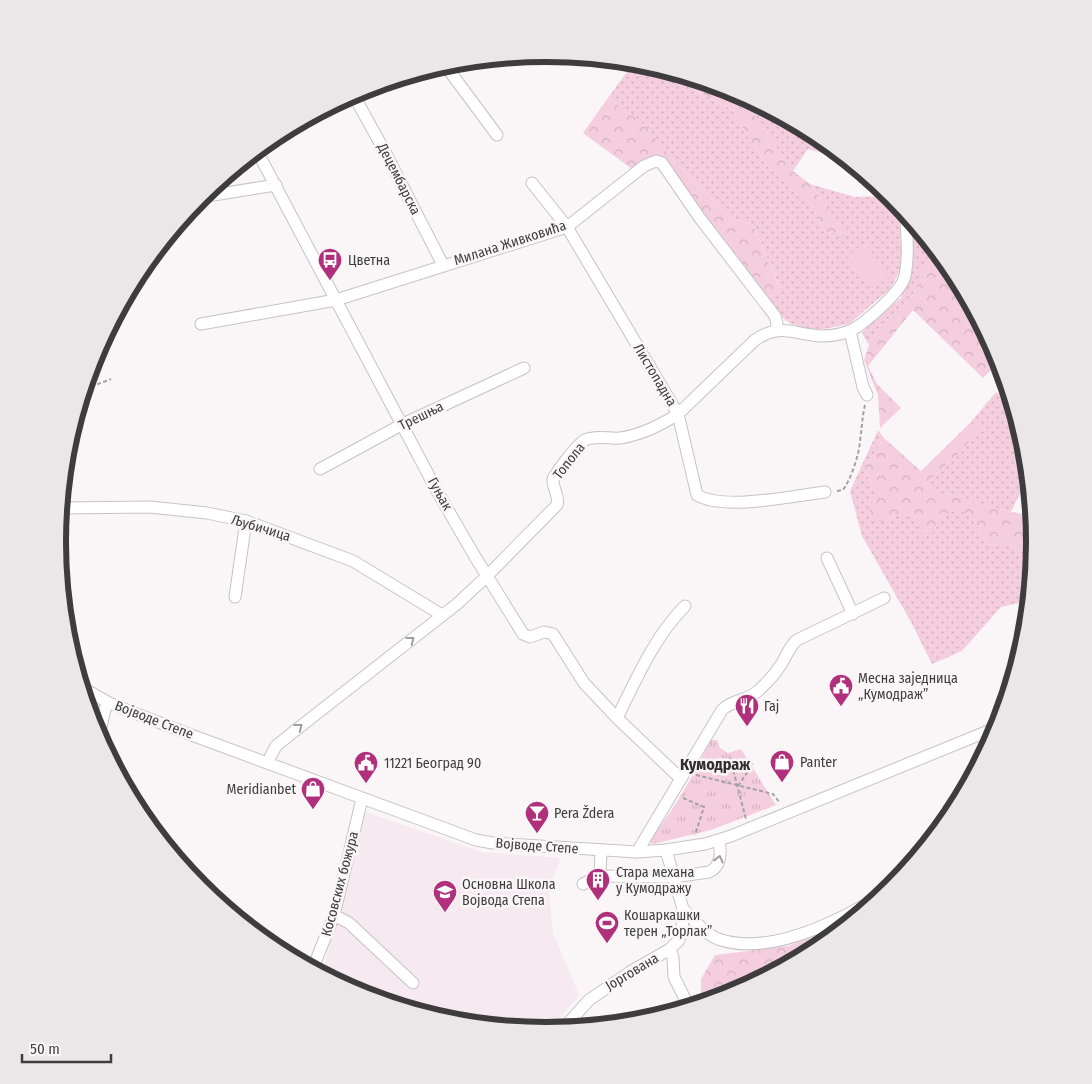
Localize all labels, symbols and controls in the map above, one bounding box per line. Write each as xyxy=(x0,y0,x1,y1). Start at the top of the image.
street label: Децембарска xyxy=(373,139,424,218)
street label: Милана Живковића xyxy=(452,217,568,269)
bus stop icon: Цветна xyxy=(317,247,343,281)
place label: Цветна xyxy=(348,252,390,269)
street label: Листопадна xyxy=(630,341,680,410)
street label: Трешња xyxy=(396,398,446,434)
street label: Топола xyxy=(549,439,589,483)
street label: Гуњак xyxy=(424,474,456,514)
street label: Љубичица xyxy=(229,511,293,545)
one-way arrow xyxy=(405,637,414,645)
place label: Месна заједница „Кумодраж” xyxy=(858,670,958,703)
public building icon: Месна заједница „Кумодраж” xyxy=(828,673,854,707)
restaurant icon: Гај xyxy=(734,693,760,727)
street label: Војводе Степе xyxy=(112,697,196,743)
place label: Гај xyxy=(764,698,779,715)
one-way arrow xyxy=(293,725,302,733)
shop icon: Panter xyxy=(769,749,795,783)
public building icon: 11221 Београд 90 xyxy=(353,750,379,784)
place label: Panter xyxy=(800,754,837,771)
place label: 11221 Београд 90 xyxy=(384,755,481,772)
district label: Кумодраж xyxy=(680,755,750,774)
shop icon: Meridianbet xyxy=(300,776,326,810)
place label: Meridianbet xyxy=(227,781,296,798)
bar icon: Pera Ždera xyxy=(524,800,550,834)
place label: Pera Ždera xyxy=(554,804,615,822)
street label: Косовских божура xyxy=(318,829,362,938)
street label: Војводе Степе xyxy=(495,835,579,857)
one-way arrow xyxy=(713,855,723,863)
place label: Стара механа у Кумодражу xyxy=(616,864,694,897)
building icon: Стара механа у Кумодражу xyxy=(585,867,611,901)
place label: Основна Школа Војвода Степа xyxy=(462,876,556,909)
school or university icon: Основна Школа Војвода Степа xyxy=(432,879,458,913)
place label: Кошаркашки терен „Торлак” xyxy=(624,907,712,940)
sports icon: Кошаркашки терен „Торлак” xyxy=(594,910,620,944)
street label: Јоргована xyxy=(602,949,662,995)
scale bar xyxy=(22,1032,111,1064)
text: 50 m xyxy=(30,1040,60,1058)

